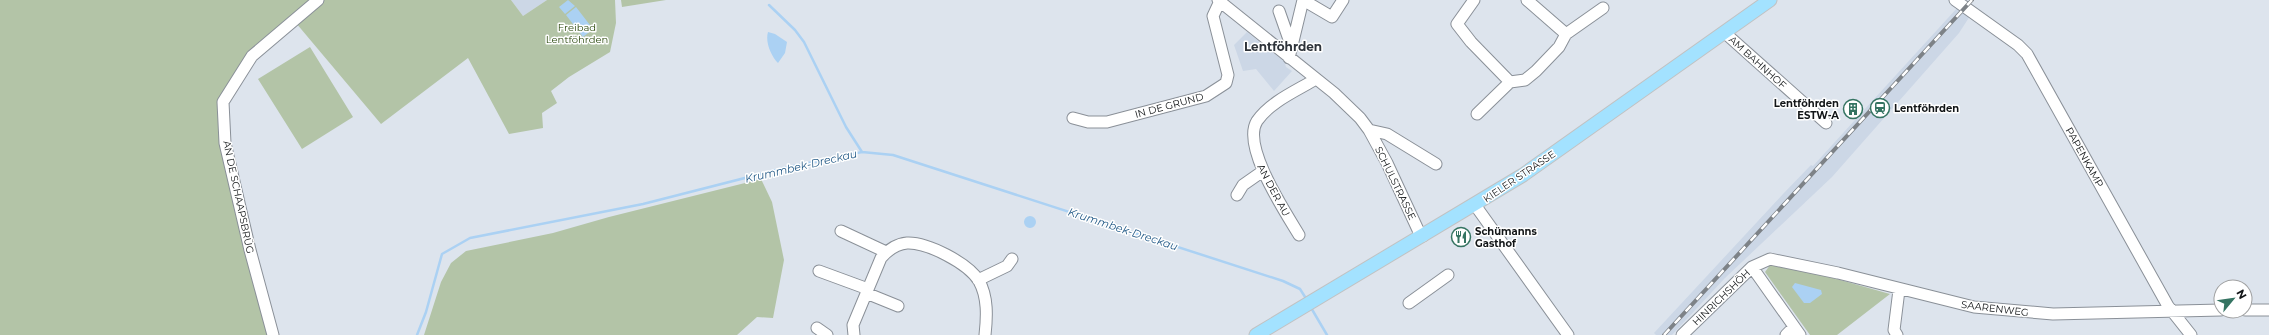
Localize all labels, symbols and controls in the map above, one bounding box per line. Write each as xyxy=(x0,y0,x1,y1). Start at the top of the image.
park label: Freibad Lentföhrden xyxy=(546,21,608,46)
street label: AM BAHNHOF xyxy=(1726,33,1789,92)
district label: Lentföhrden xyxy=(1244,39,1322,54)
street label: IN DE GRUND xyxy=(1133,90,1205,121)
place label: Lentföhrden ESTW-A xyxy=(1774,97,1839,122)
station icon: Lentföhrden xyxy=(1869,97,1891,119)
building icon: Lentföhrden ESTW-A xyxy=(1842,98,1864,120)
place label: Lentföhrden xyxy=(1894,102,1959,115)
street label: PAPENKAMP xyxy=(2063,125,2106,189)
street label: AN DE SCHAAPSBRÜG xyxy=(220,139,257,255)
street label: SCHULSTRASSE xyxy=(1372,144,1419,222)
water label: Krummbek-Dreckau xyxy=(744,146,858,186)
street label: KIELER STRASSE xyxy=(1481,147,1558,205)
street label: AN DER AU xyxy=(1254,162,1293,219)
water label: Krummbek-Dreckau xyxy=(1066,205,1180,253)
place label: Schümanns Gasthof xyxy=(1475,225,1538,250)
restaurant icon: Schümanns Gasthof xyxy=(1450,226,1472,248)
street label: HINRICHSHÖH xyxy=(1690,266,1753,328)
north arrow xyxy=(2213,279,2253,319)
text: N xyxy=(2233,287,2250,301)
street label: SAARENWEG xyxy=(1960,298,2029,319)

